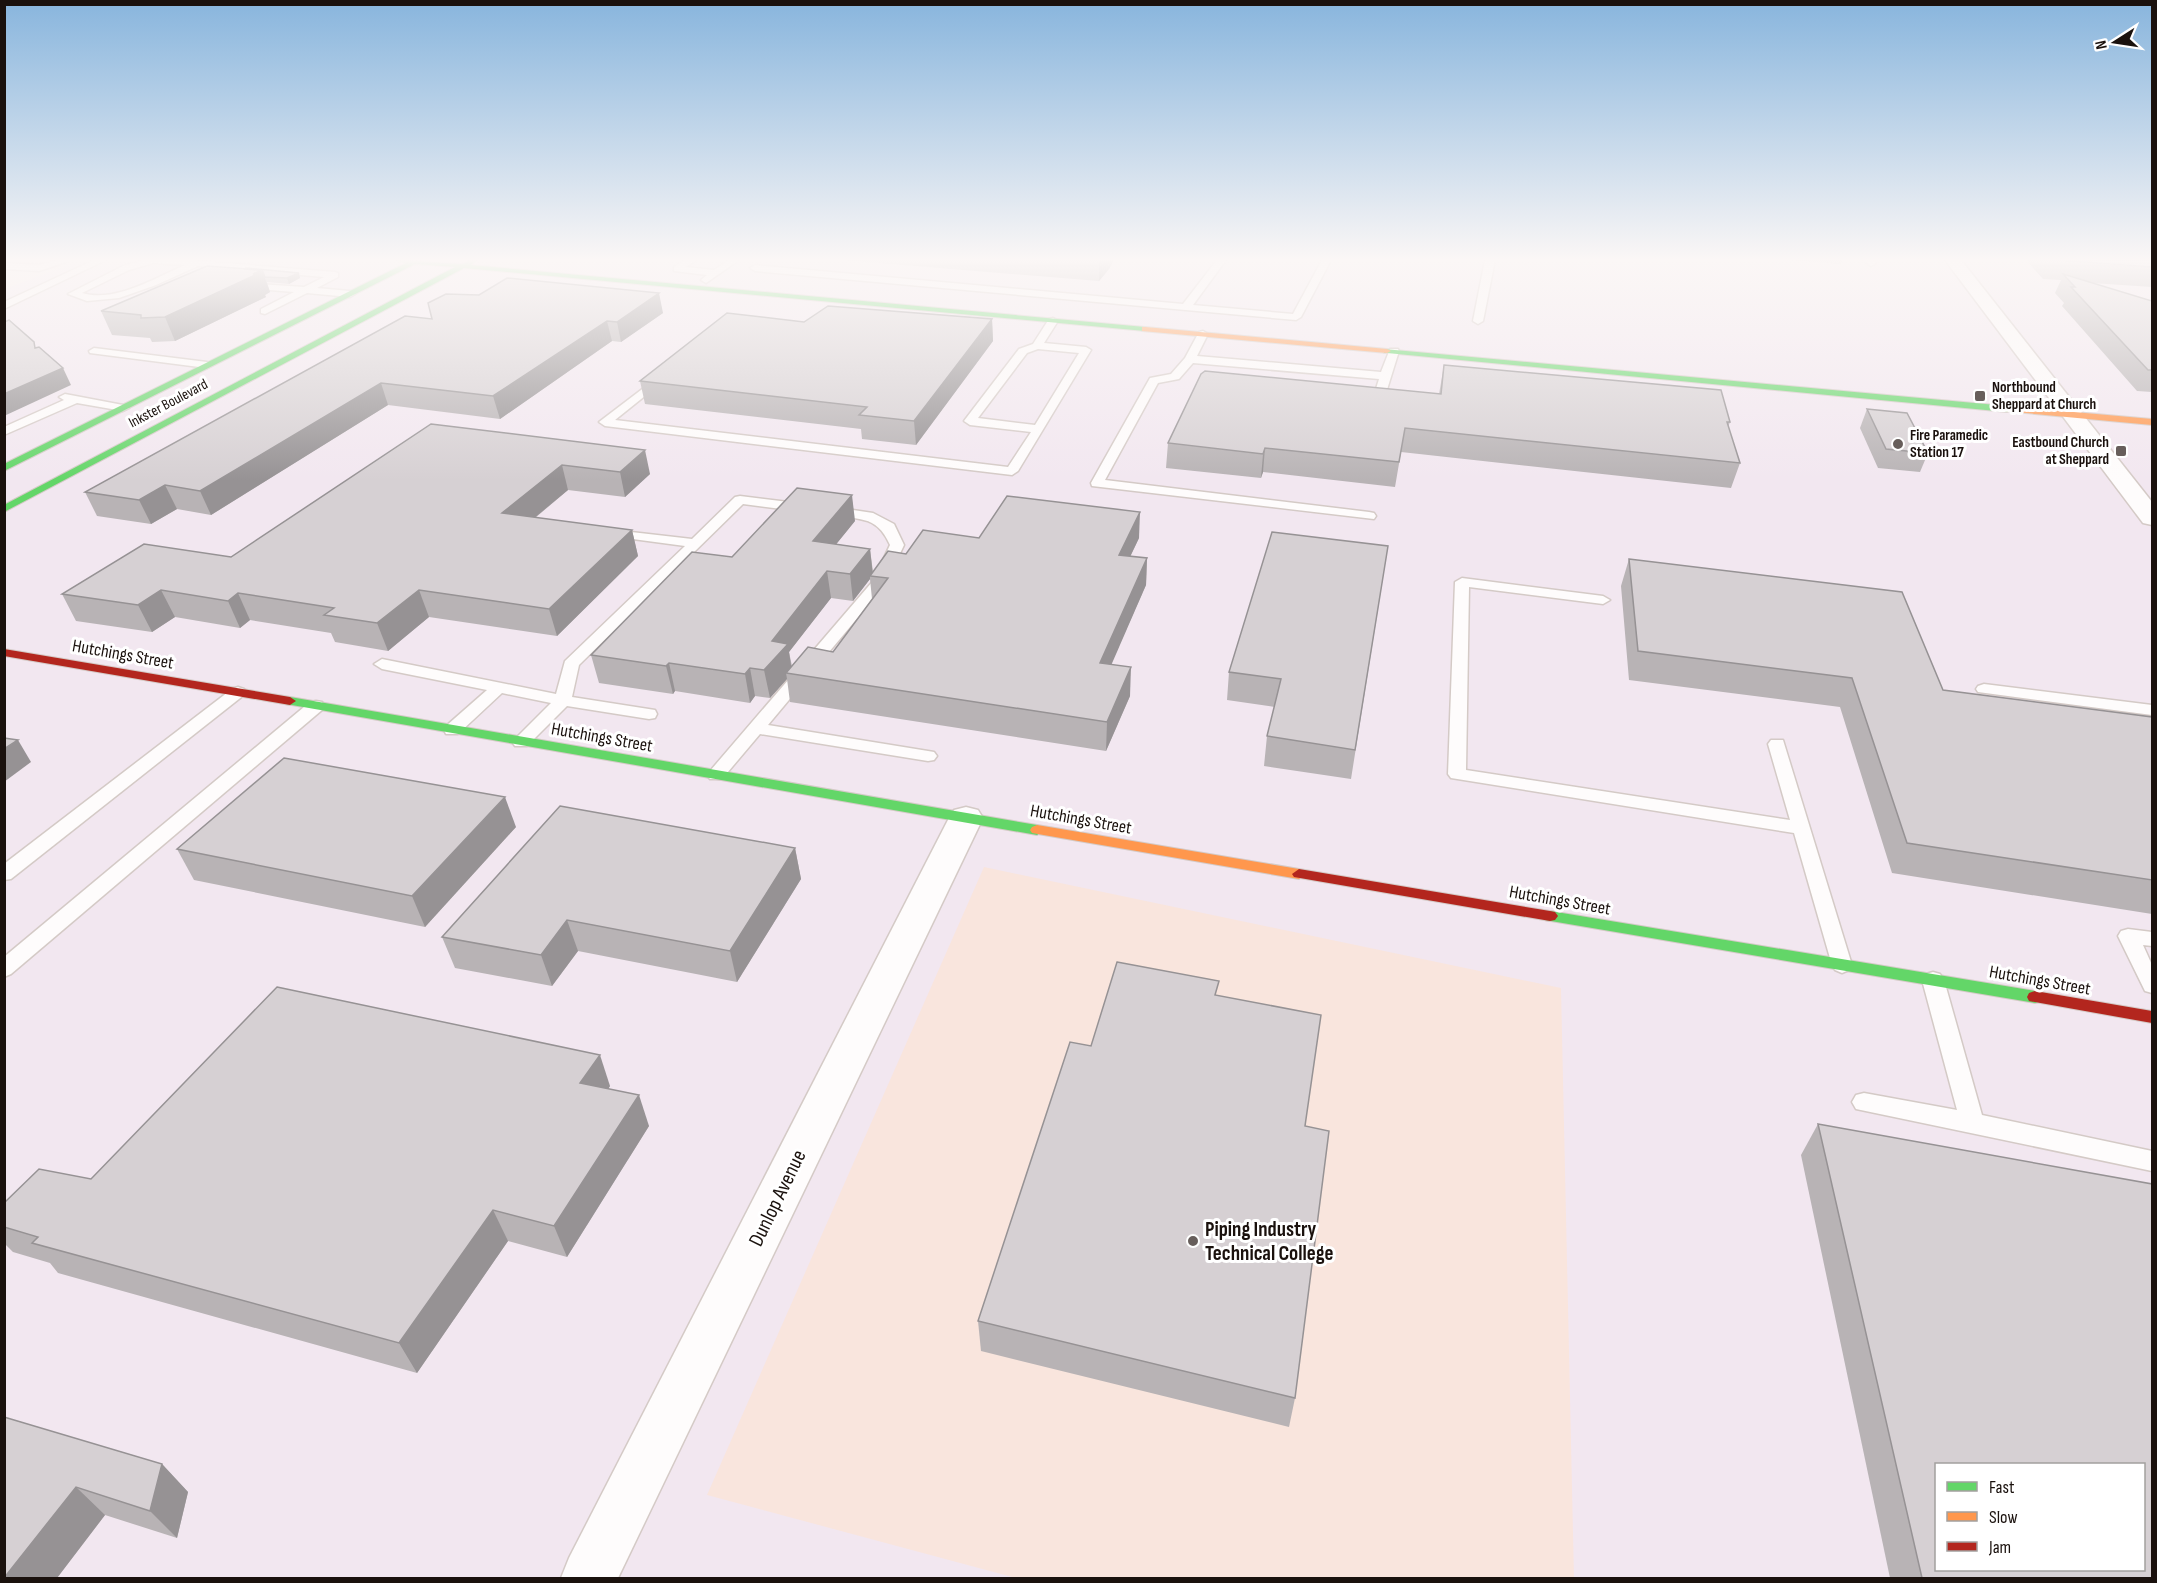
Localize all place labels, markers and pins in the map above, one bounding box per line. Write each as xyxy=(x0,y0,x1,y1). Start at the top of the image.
place label: Northbound Sheppard at Church xyxy=(1992,378,2096,414)
marker: Northbound Sheppard at Church xyxy=(1973,389,1987,403)
place label: Fire Paramedic Station 17 xyxy=(1910,426,1988,462)
place label: Eastbound Church at Sheppard xyxy=(2012,433,2109,469)
marker: Fire Paramedic Station 17 xyxy=(1891,437,1905,451)
marker: Eastbound Church at Sheppard xyxy=(2114,444,2128,458)
place label: Piping Industry Technical College xyxy=(1205,1217,1333,1266)
marker: Piping Industry Technical College xyxy=(1186,1234,1200,1248)

